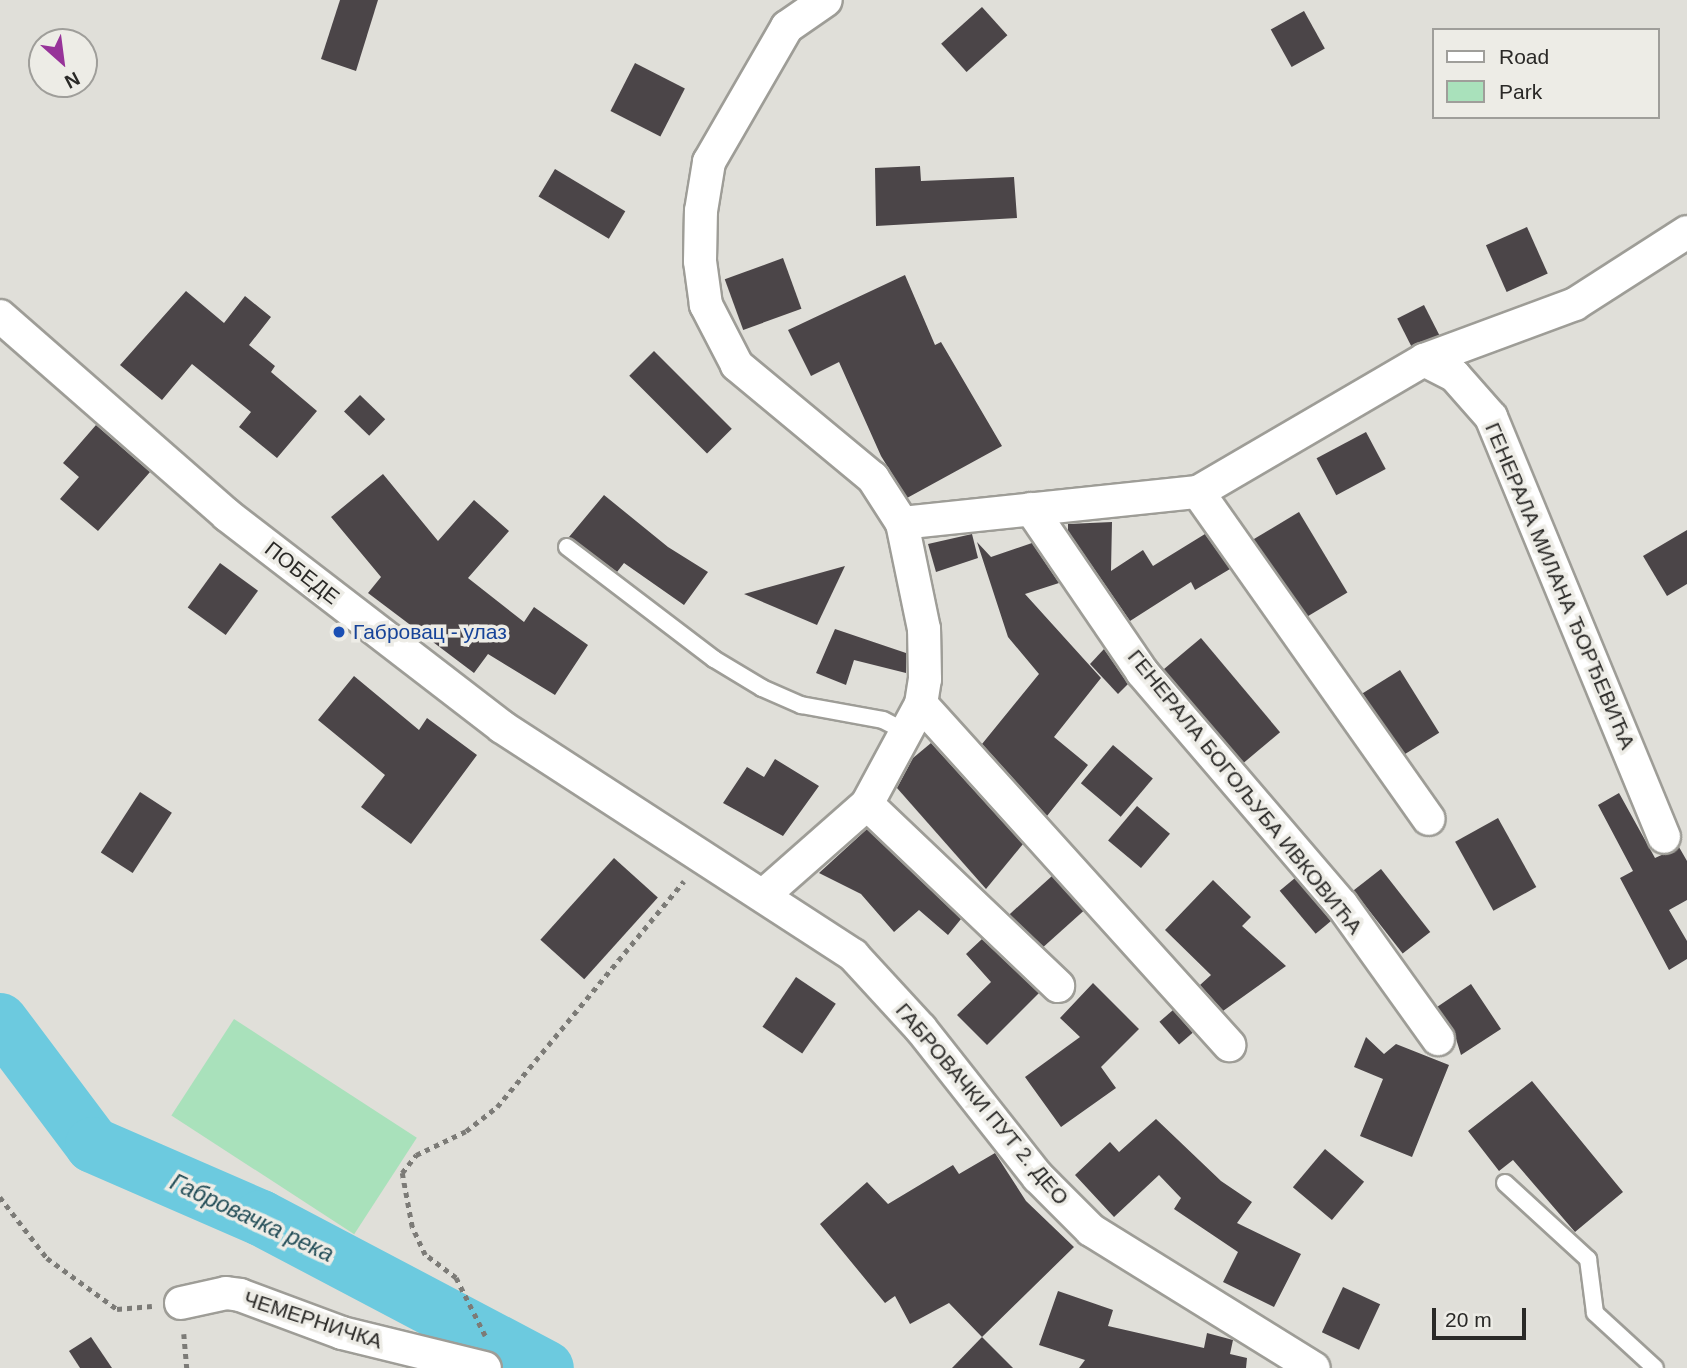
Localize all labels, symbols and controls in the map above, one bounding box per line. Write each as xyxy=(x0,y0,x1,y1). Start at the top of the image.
north arrow xyxy=(28,28,98,98)
legend xyxy=(1432,28,1659,119)
text: Road xyxy=(1499,45,1549,68)
text: N xyxy=(61,68,83,93)
text: Park xyxy=(1499,80,1542,103)
street label: ГЕНЕРАЛА МИЛАНА ЂОРЂЕВИЋА xyxy=(1480,419,1640,753)
street label: ПОБЕДЕ xyxy=(260,536,344,610)
place label: Габровац - улаз xyxy=(353,619,507,645)
marker: Габровац - улаз xyxy=(331,624,347,640)
street label: ГЕНЕРАЛА БОГОЉУБА ИВКОВИЋА xyxy=(1122,645,1368,939)
street label: ГАБРОВАЧКИ ПУТ 2. ДЕО xyxy=(890,998,1074,1210)
water label: Габровачка река xyxy=(166,1168,338,1268)
street label: ЧЕМЕРНИЧКА xyxy=(241,1286,385,1354)
scale bar xyxy=(1435,1294,1530,1338)
text: 20 m xyxy=(1445,1308,1492,1331)

